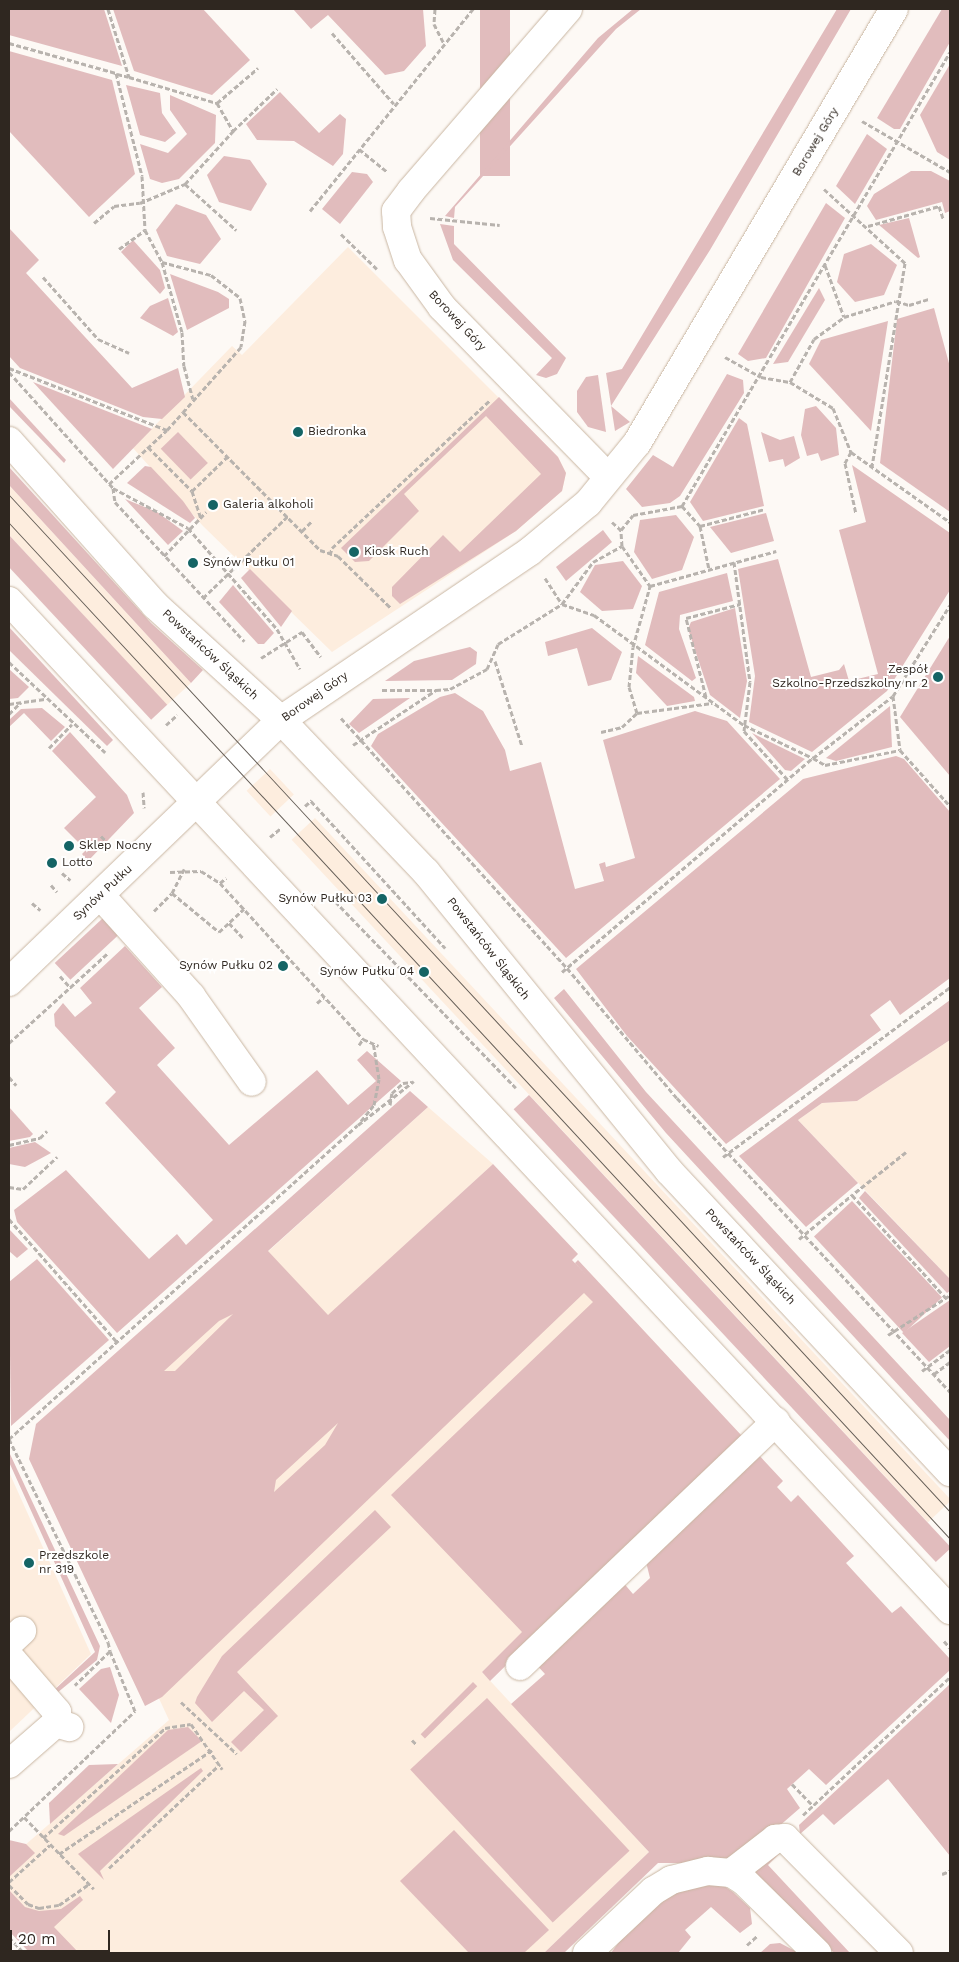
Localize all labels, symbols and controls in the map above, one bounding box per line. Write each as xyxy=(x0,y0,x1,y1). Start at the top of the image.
street label: Borowej Góry xyxy=(790,105,842,179)
street label: Borowej Góry xyxy=(425,288,489,354)
place label: Biedronka xyxy=(308,425,366,439)
marker: Biedronka xyxy=(292,426,304,438)
place label: Galeria alkoholi xyxy=(223,498,314,512)
marker: Galeria alkoholi xyxy=(207,499,219,511)
place label: Kiosk Ruch xyxy=(364,545,429,559)
marker: Kiosk Ruch xyxy=(348,546,360,558)
place label: Synów Pułku 01 xyxy=(203,556,295,570)
marker: Synów Pułku 01 xyxy=(187,557,199,569)
street label: Powstańców Śląskich xyxy=(159,607,261,703)
place label: Zespół Szkolno-Przedszkolny nr 2 xyxy=(772,663,928,691)
street label: Borowej Góry xyxy=(279,669,351,725)
marker: Zespół Szkolno-Przedszkolny nr 2 xyxy=(932,671,944,683)
place label: Sklep Nocny xyxy=(79,839,152,853)
marker: Sklep Nocny xyxy=(63,840,75,852)
place label: Lotto xyxy=(62,856,93,870)
marker: Lotto xyxy=(46,857,58,869)
street label: Synów Pułku xyxy=(70,862,136,924)
place label: Synów Pułku 03 xyxy=(278,892,372,906)
marker: Synów Pułku 03 xyxy=(376,893,388,905)
street label: Powstańców Śląskich xyxy=(443,895,533,1003)
place label: Synów Pułku 02 xyxy=(179,959,273,973)
marker: Synów Pułku 02 xyxy=(277,960,289,972)
place label: Synów Pułku 04 xyxy=(320,965,414,979)
marker: Synów Pułku 04 xyxy=(418,966,430,978)
street label: Powstańców Śląskich xyxy=(702,1206,798,1308)
place label: Przedszkole nr 319 xyxy=(39,1549,109,1577)
marker: Przedszkole nr 319 xyxy=(23,1557,35,1569)
scale bar xyxy=(12,1920,112,1952)
text: 20 m xyxy=(18,1930,56,1948)

